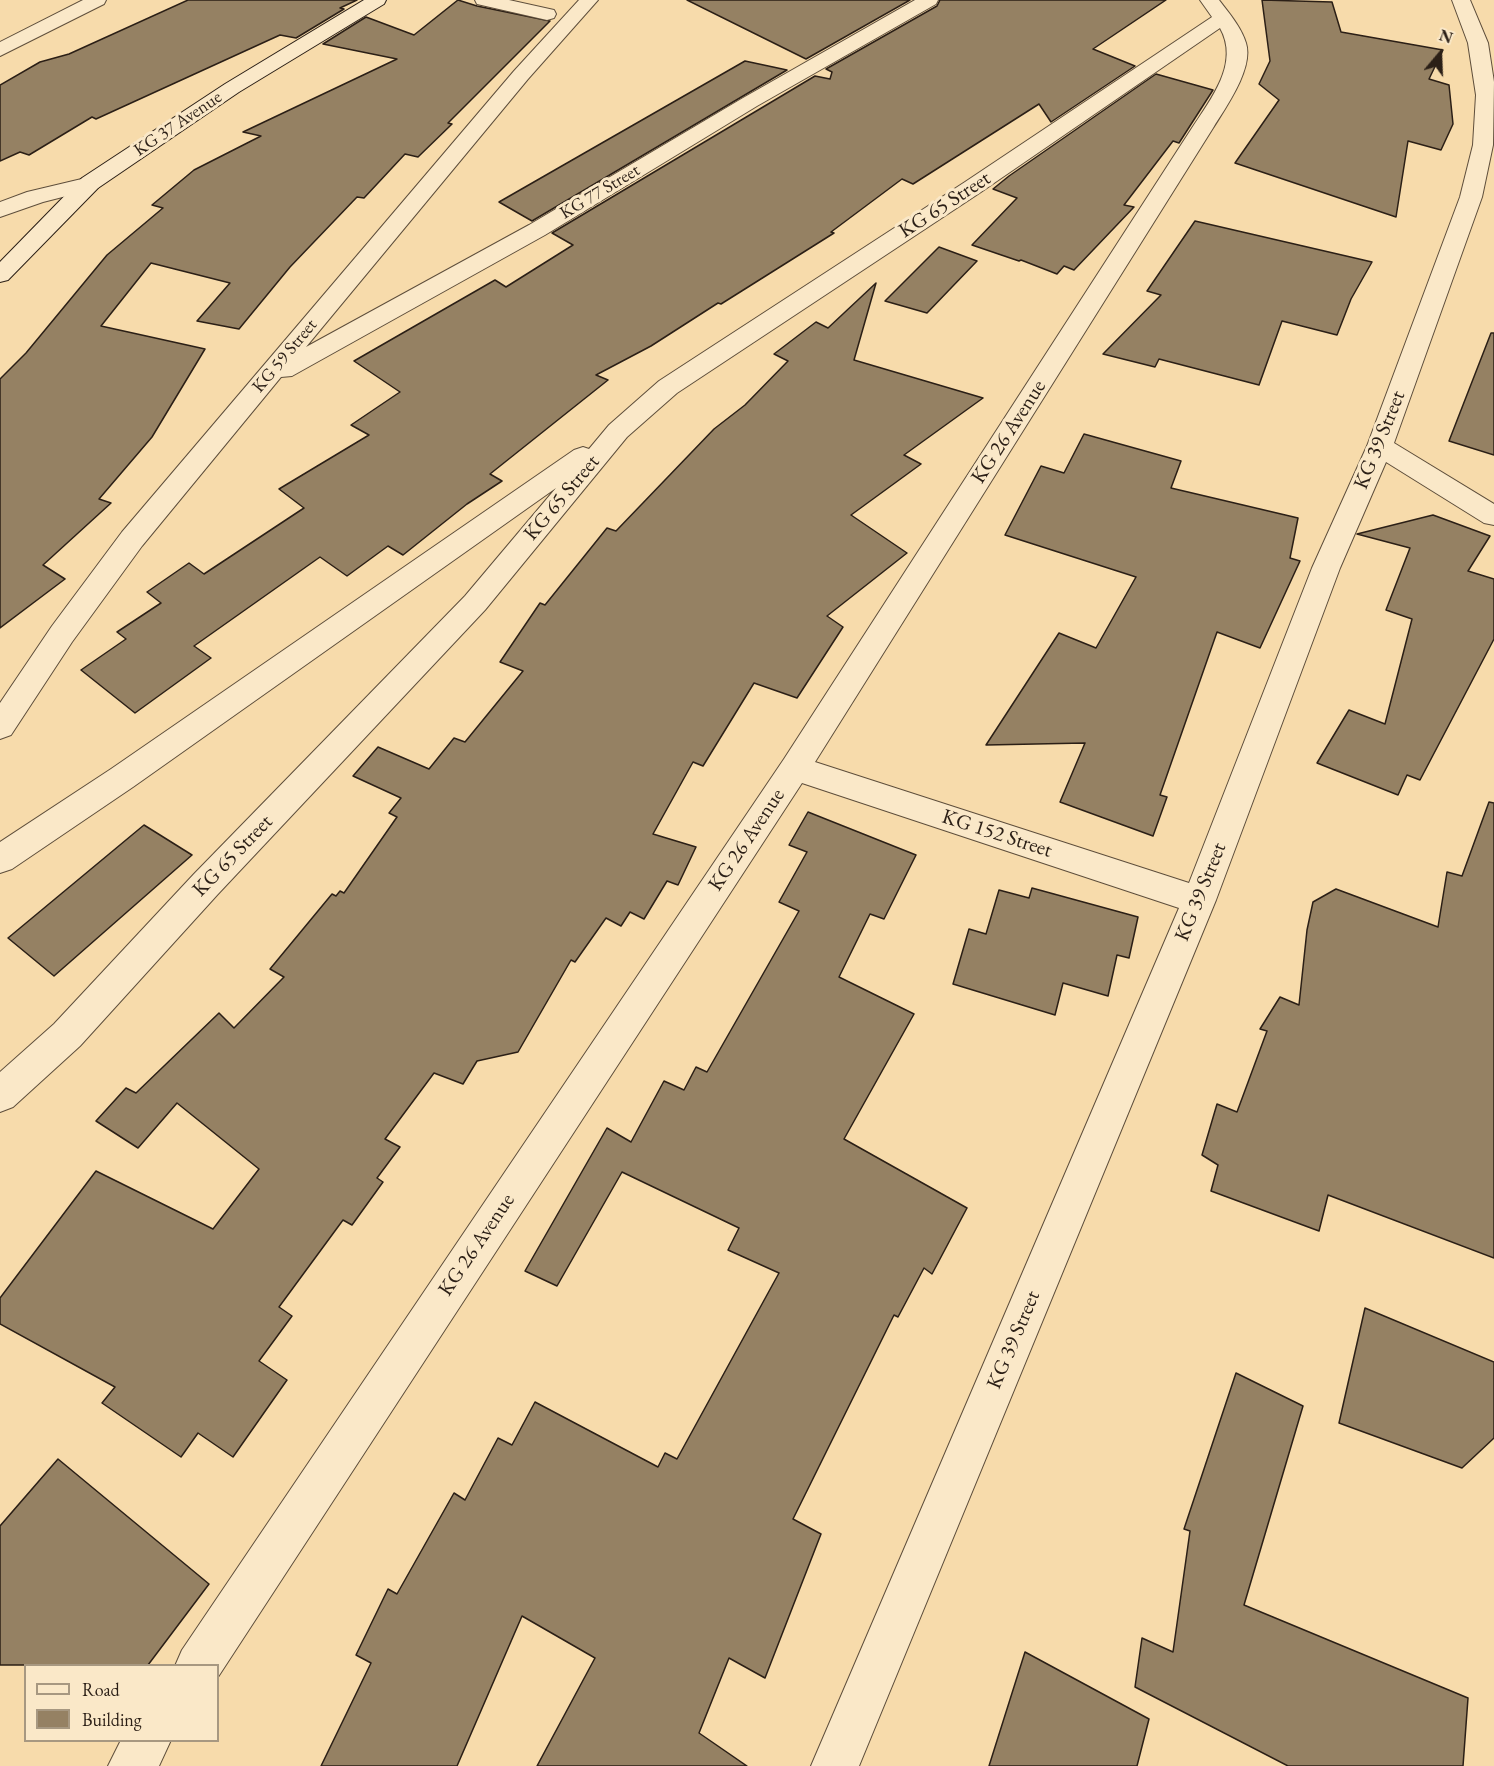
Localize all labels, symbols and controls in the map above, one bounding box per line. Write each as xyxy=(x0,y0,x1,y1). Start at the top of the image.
north arrow xyxy=(1410,24,1470,84)
text: N xyxy=(1436,24,1456,49)
street label: KG 37 Avenue xyxy=(130,87,226,161)
street label: KG 77 Street xyxy=(556,160,644,224)
street label: KG 65 Street xyxy=(894,166,996,244)
street label: KG 59 Street xyxy=(248,315,322,397)
street label: KG 26 Avenue xyxy=(966,375,1052,489)
street label: KG 39 Street xyxy=(1349,387,1411,493)
street label: KG 65 Street xyxy=(519,450,605,546)
street label: KG 26 Avenue xyxy=(703,784,791,896)
street label: KG 152 Street xyxy=(939,804,1055,864)
street label: KG 65 Street xyxy=(188,810,278,902)
street label: KG 39 Street xyxy=(1170,839,1232,945)
street label: KG 26 Avenue xyxy=(433,1189,521,1301)
street label: KG 39 Street xyxy=(982,1287,1046,1393)
legend xyxy=(24,1664,219,1742)
text: Road xyxy=(82,1678,120,1701)
text: Building xyxy=(82,1708,142,1731)

